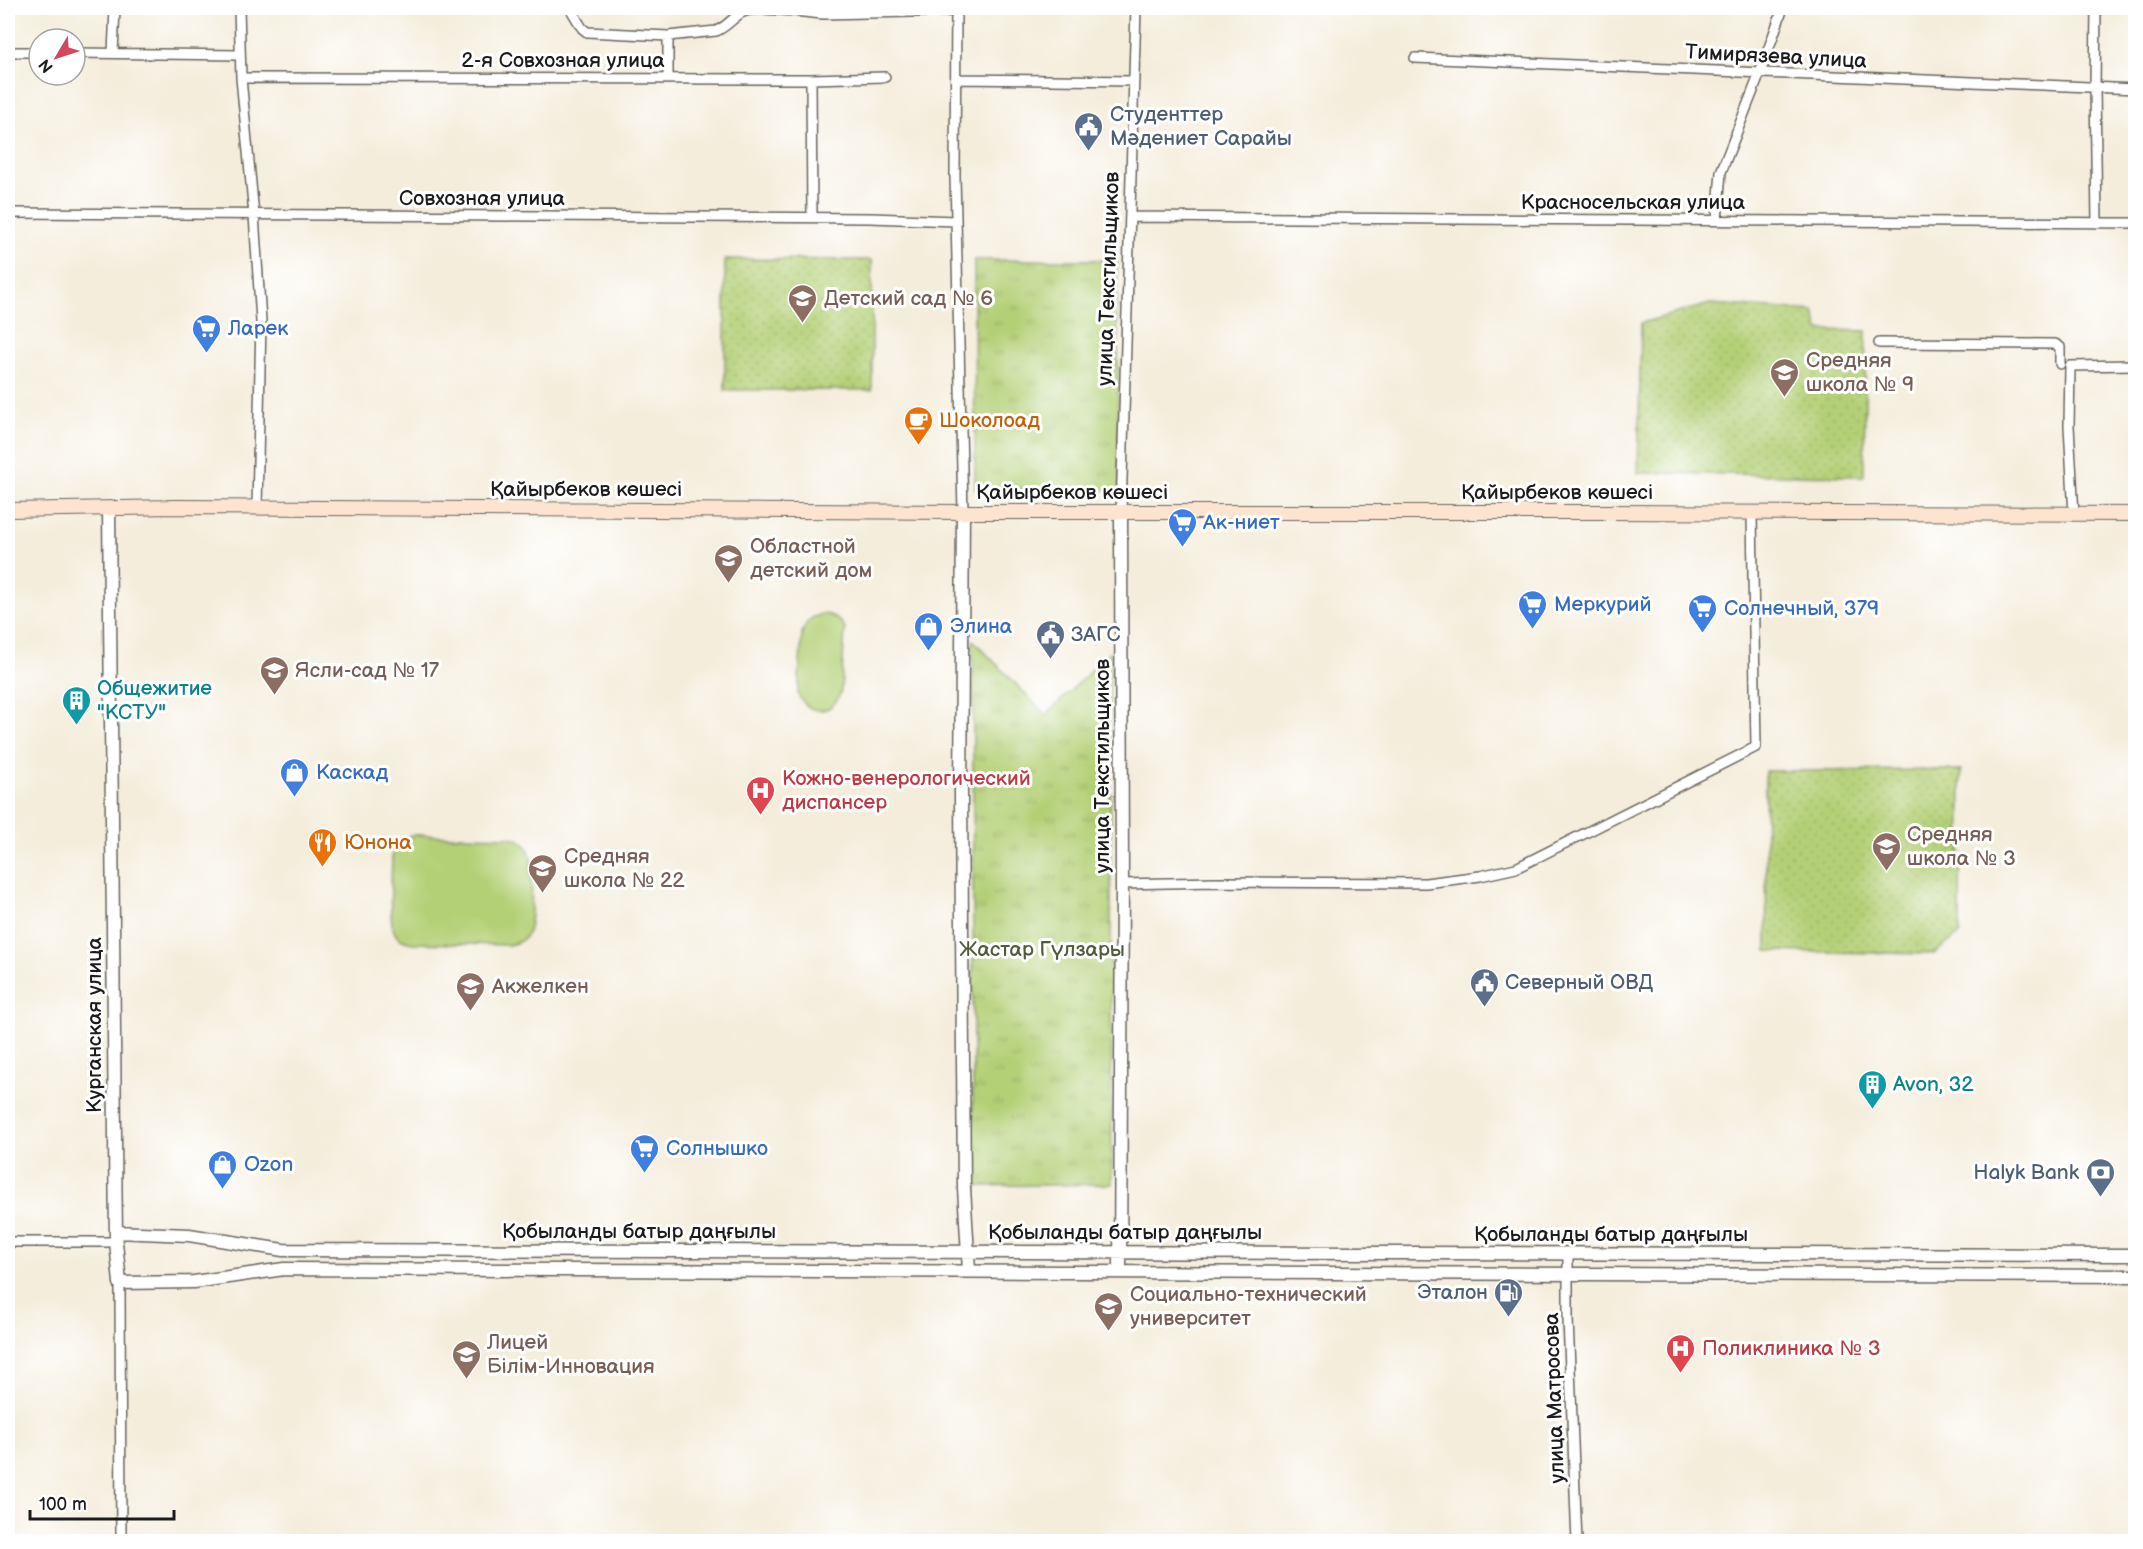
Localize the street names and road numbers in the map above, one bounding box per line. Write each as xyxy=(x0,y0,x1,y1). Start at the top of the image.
street label: Тимирязева улица xyxy=(1684,39,1868,74)
street label: 2-я Совхозная улица xyxy=(461,48,665,73)
street label: улица Текстильщиков xyxy=(1092,171,1125,387)
street label: Совхозная улица xyxy=(399,186,566,211)
street label: Красносельская улица xyxy=(1521,190,1746,215)
street label: Қайырбеков көшесі xyxy=(490,477,682,502)
street label: Қайырбеков көшесі xyxy=(976,480,1168,505)
street label: Қайырбеков көшесі xyxy=(1461,480,1653,505)
street label: улица Текстильщиков xyxy=(1090,659,1115,873)
street label: Курганская улица xyxy=(82,936,107,1113)
street label: Қобыланды батыр даңғылы xyxy=(502,1219,776,1244)
street label: Қобыланды батыр даңғылы xyxy=(988,1220,1262,1245)
street label: Қобыланды батыр даңғылы xyxy=(1474,1222,1748,1247)
street label: улица Матросова xyxy=(1539,1312,1570,1484)

